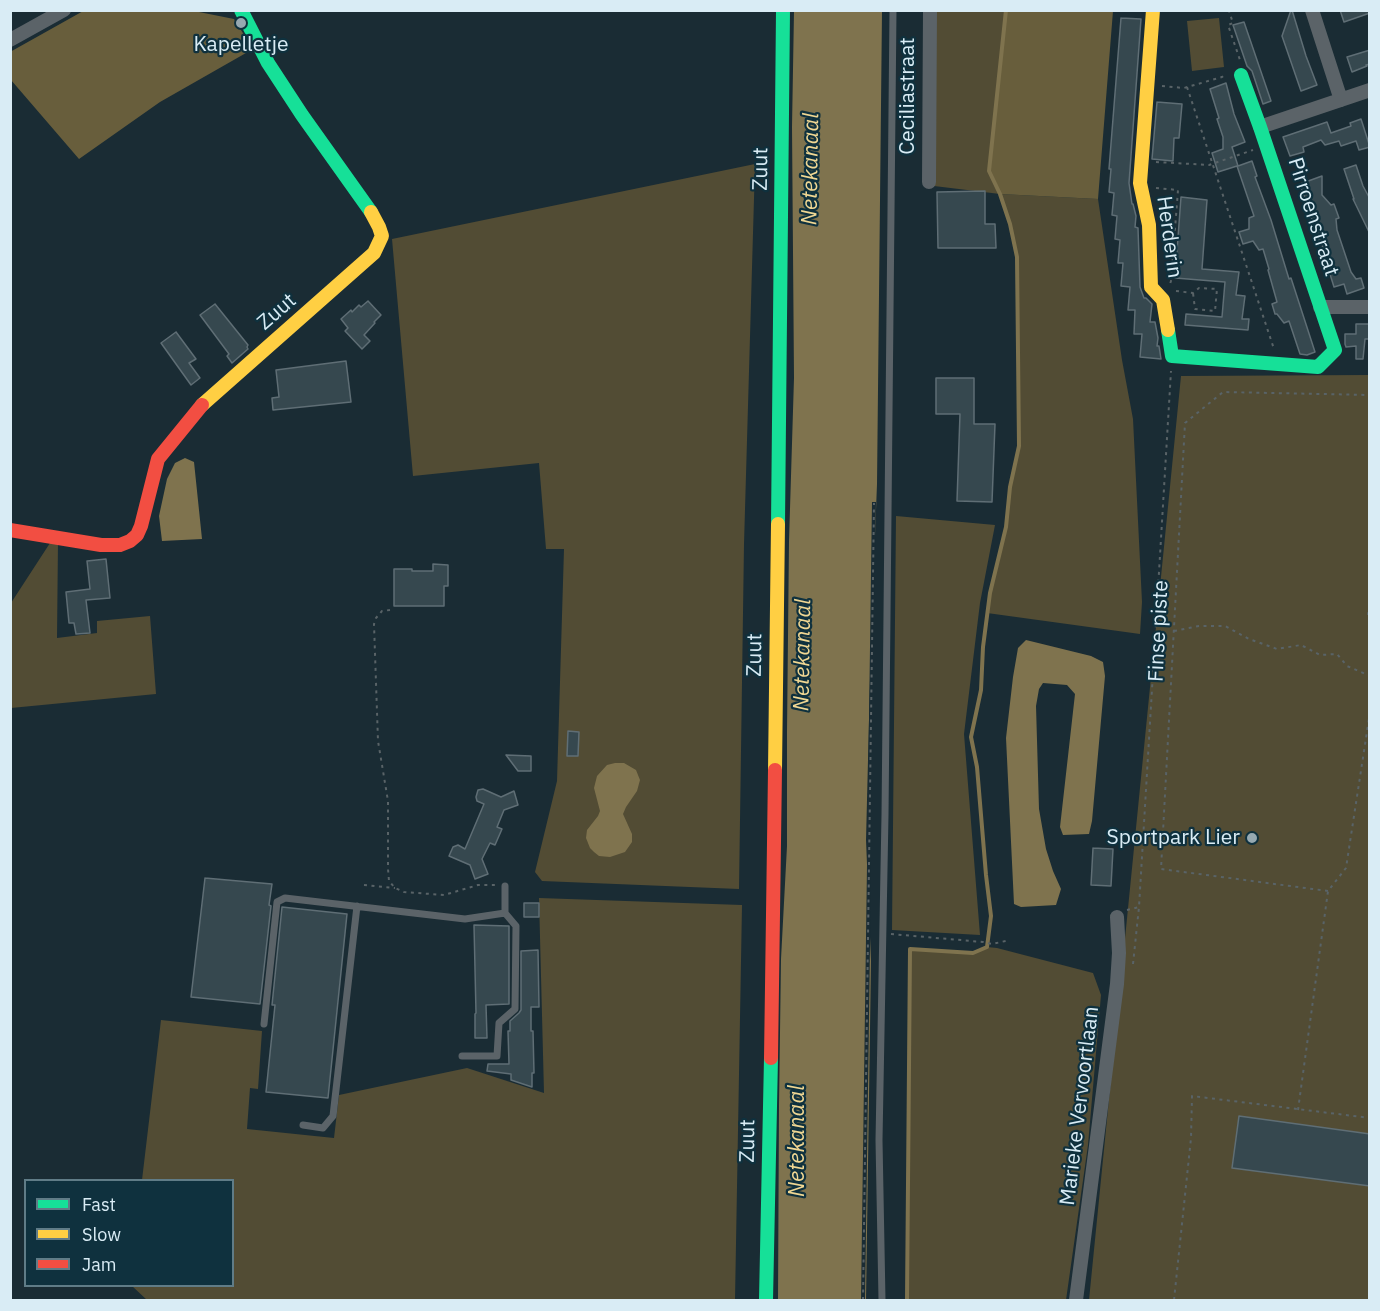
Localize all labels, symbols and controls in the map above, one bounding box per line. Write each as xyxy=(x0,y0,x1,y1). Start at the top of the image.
marker: Kapelletje xyxy=(234,16,248,30)
place label: Kapelletje xyxy=(194,32,288,58)
street label: Ceciliastraat xyxy=(895,37,921,155)
water label: Netekanaal xyxy=(797,113,825,225)
street label: Zuut xyxy=(748,147,774,191)
street label: Pirroenstraat xyxy=(1282,154,1344,280)
street label: Herderin xyxy=(1151,194,1187,280)
street label: Zuut xyxy=(252,288,302,336)
street label: Finse piste xyxy=(1144,579,1174,683)
water label: Netekanaal xyxy=(789,599,817,711)
street label: Zuut xyxy=(742,633,768,677)
place label: Sportpark Lier xyxy=(1107,825,1240,851)
marker: Sportpark Lier xyxy=(1245,831,1259,845)
street label: Marieke Vervoortlaan xyxy=(1055,1005,1105,1207)
water label: Netekanaal xyxy=(785,1085,811,1197)
street label: Zuut xyxy=(735,1119,761,1163)
legend xyxy=(24,1179,234,1287)
text: Fast xyxy=(82,1193,116,1216)
text: Slow xyxy=(82,1223,121,1246)
text: Jam xyxy=(82,1253,117,1276)

